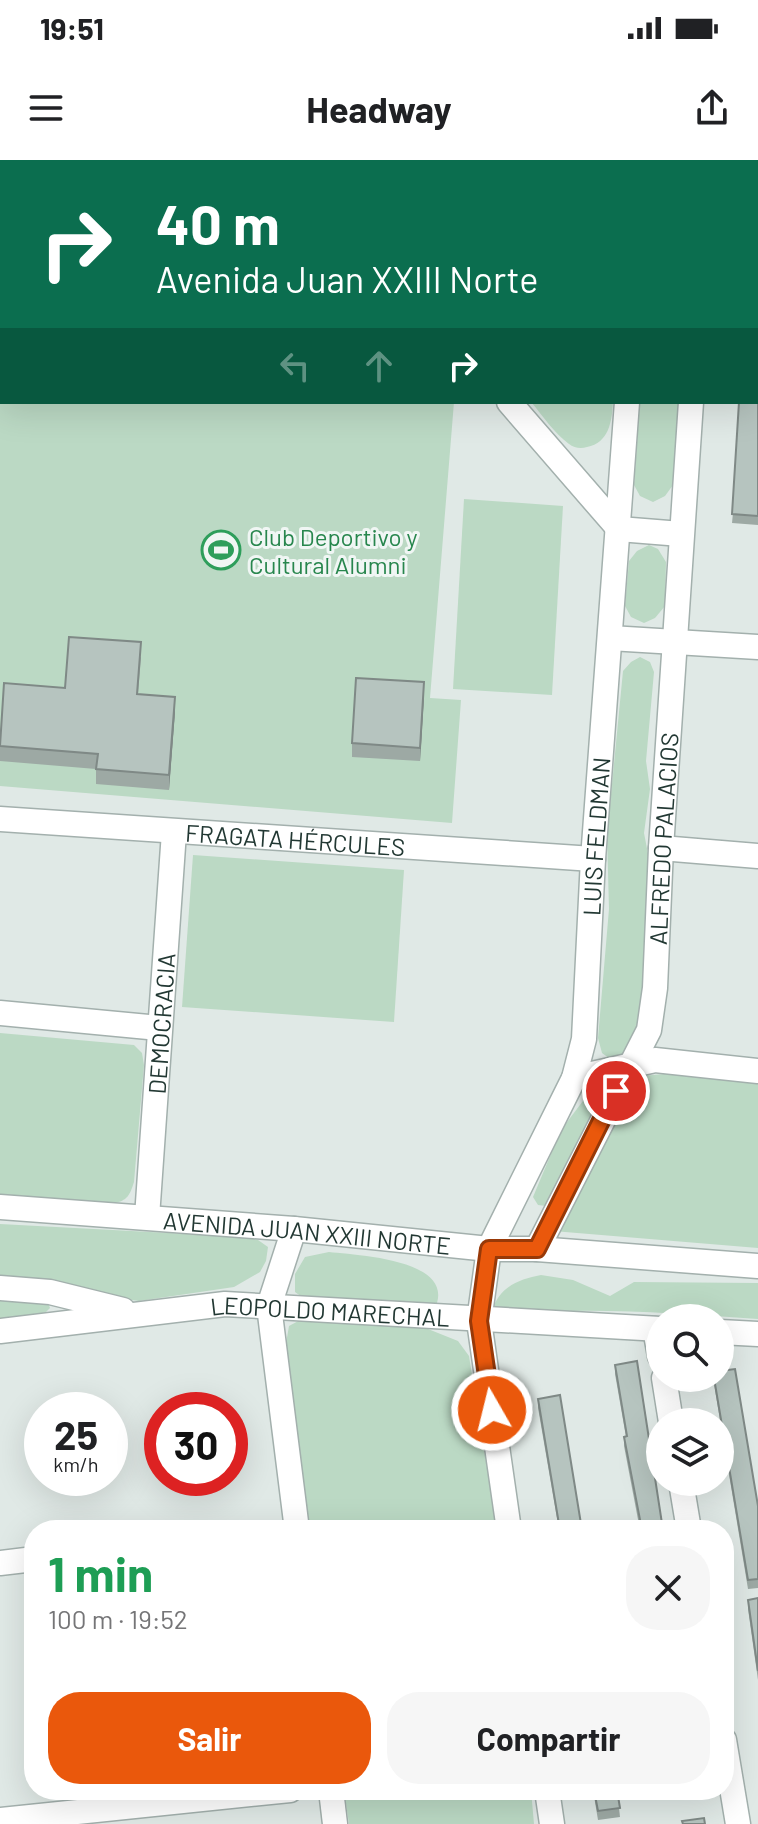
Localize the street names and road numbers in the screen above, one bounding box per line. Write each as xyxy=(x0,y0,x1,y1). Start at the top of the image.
street label: ALFREDO PALACIOS xyxy=(642,732,683,945)
street label: LUIS FELDMAN xyxy=(576,756,615,916)
street label: FRAGATA HÉRCULES xyxy=(185,817,406,861)
street label: DEMOCRACIA xyxy=(141,952,180,1095)
street label: AVENIDA JUAN XXIII NORTE xyxy=(162,1205,452,1259)
street label: LEOPOLDO MARECHAL xyxy=(209,1289,451,1331)

